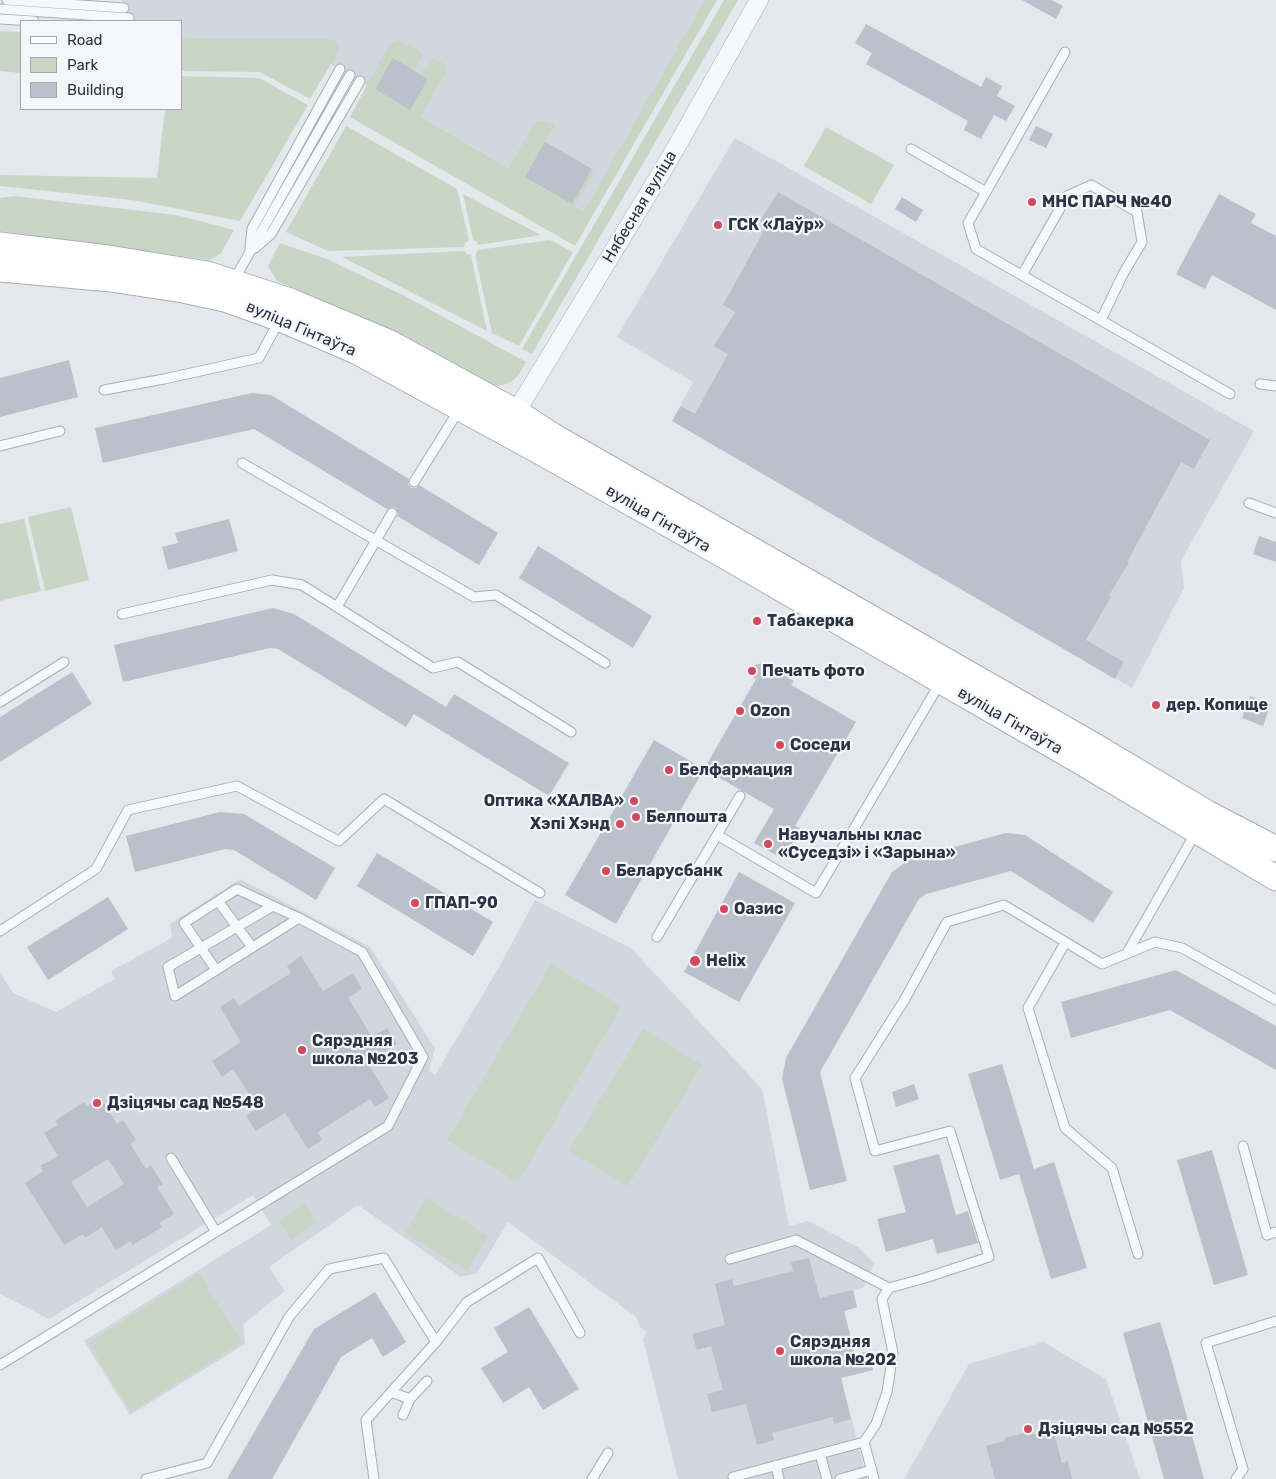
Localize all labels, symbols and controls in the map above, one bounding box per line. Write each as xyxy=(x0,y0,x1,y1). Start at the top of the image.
legend xyxy=(20,20,182,110)
text: Road xyxy=(67,31,103,49)
text: Park xyxy=(67,56,98,74)
text: Building xyxy=(67,81,124,99)
street label: Нябесная вуліца xyxy=(599,147,681,267)
place label: МНС ПАРЧ №40 xyxy=(1042,192,1172,212)
marker: МНС ПАРЧ №40 xyxy=(1026,196,1038,208)
place label: ГСК «Лаўр» xyxy=(728,215,824,235)
marker: ГСК «Лаўр» xyxy=(712,219,724,231)
street label: вуліца Гінтаўта xyxy=(243,297,359,361)
street label: вуліца Гінтаўта xyxy=(602,481,714,557)
place label: Табакерка xyxy=(767,611,854,631)
marker: Табакерка xyxy=(751,615,763,627)
place label: Печать фото xyxy=(762,661,865,681)
marker: Печать фото xyxy=(746,665,758,677)
street label: вуліца Гінтаўта xyxy=(954,683,1066,759)
place label: дер. Копище xyxy=(1166,695,1268,715)
marker: дер. Копище xyxy=(1150,699,1162,711)
place label: Ozon xyxy=(750,701,790,721)
marker: Ozon xyxy=(734,705,746,717)
place label: Соседи xyxy=(790,735,851,755)
marker: Соседи xyxy=(774,739,786,751)
place label: Белфармация xyxy=(679,760,793,780)
marker: Белфармация xyxy=(663,764,675,776)
place label: Оптика «ХАЛВА» xyxy=(484,791,624,811)
marker: Оптика «ХАЛВА» xyxy=(628,795,640,807)
place label: Белпошта xyxy=(646,807,727,827)
marker: Белпошта xyxy=(630,811,642,823)
place label: Хэпі Хэнд xyxy=(530,814,610,834)
marker: Хэпі Хэнд xyxy=(614,818,626,830)
place label: Навучальны клас «Суседзі» і «Зарына» xyxy=(778,825,956,863)
marker: Навучальны клас «Суседзі» і «Зарына» xyxy=(762,838,774,850)
place label: Беларусбанк xyxy=(616,861,723,881)
marker: Беларусбанк xyxy=(600,865,612,877)
place label: ГПАП-90 xyxy=(425,893,498,913)
marker: ГПАП-90 xyxy=(409,897,421,909)
place label: Оазис xyxy=(734,899,783,919)
marker: Оазис xyxy=(718,903,730,915)
place label: Helix xyxy=(706,951,746,971)
marker: Helix xyxy=(688,954,702,968)
place label: Сярэдняя школа №203 xyxy=(312,1031,418,1069)
marker: Сярэдняя школа №203 xyxy=(296,1044,308,1056)
place label: Дзіцячы сад №548 xyxy=(107,1093,264,1113)
marker: Дзіцячы сад №548 xyxy=(91,1097,103,1109)
place label: Сярэдняя школа №202 xyxy=(790,1332,896,1370)
marker: Сярэдняя школа №202 xyxy=(774,1345,786,1357)
place label: Дзіцячы сад №552 xyxy=(1038,1419,1194,1439)
marker: Дзіцячы сад №552 xyxy=(1022,1423,1034,1435)

